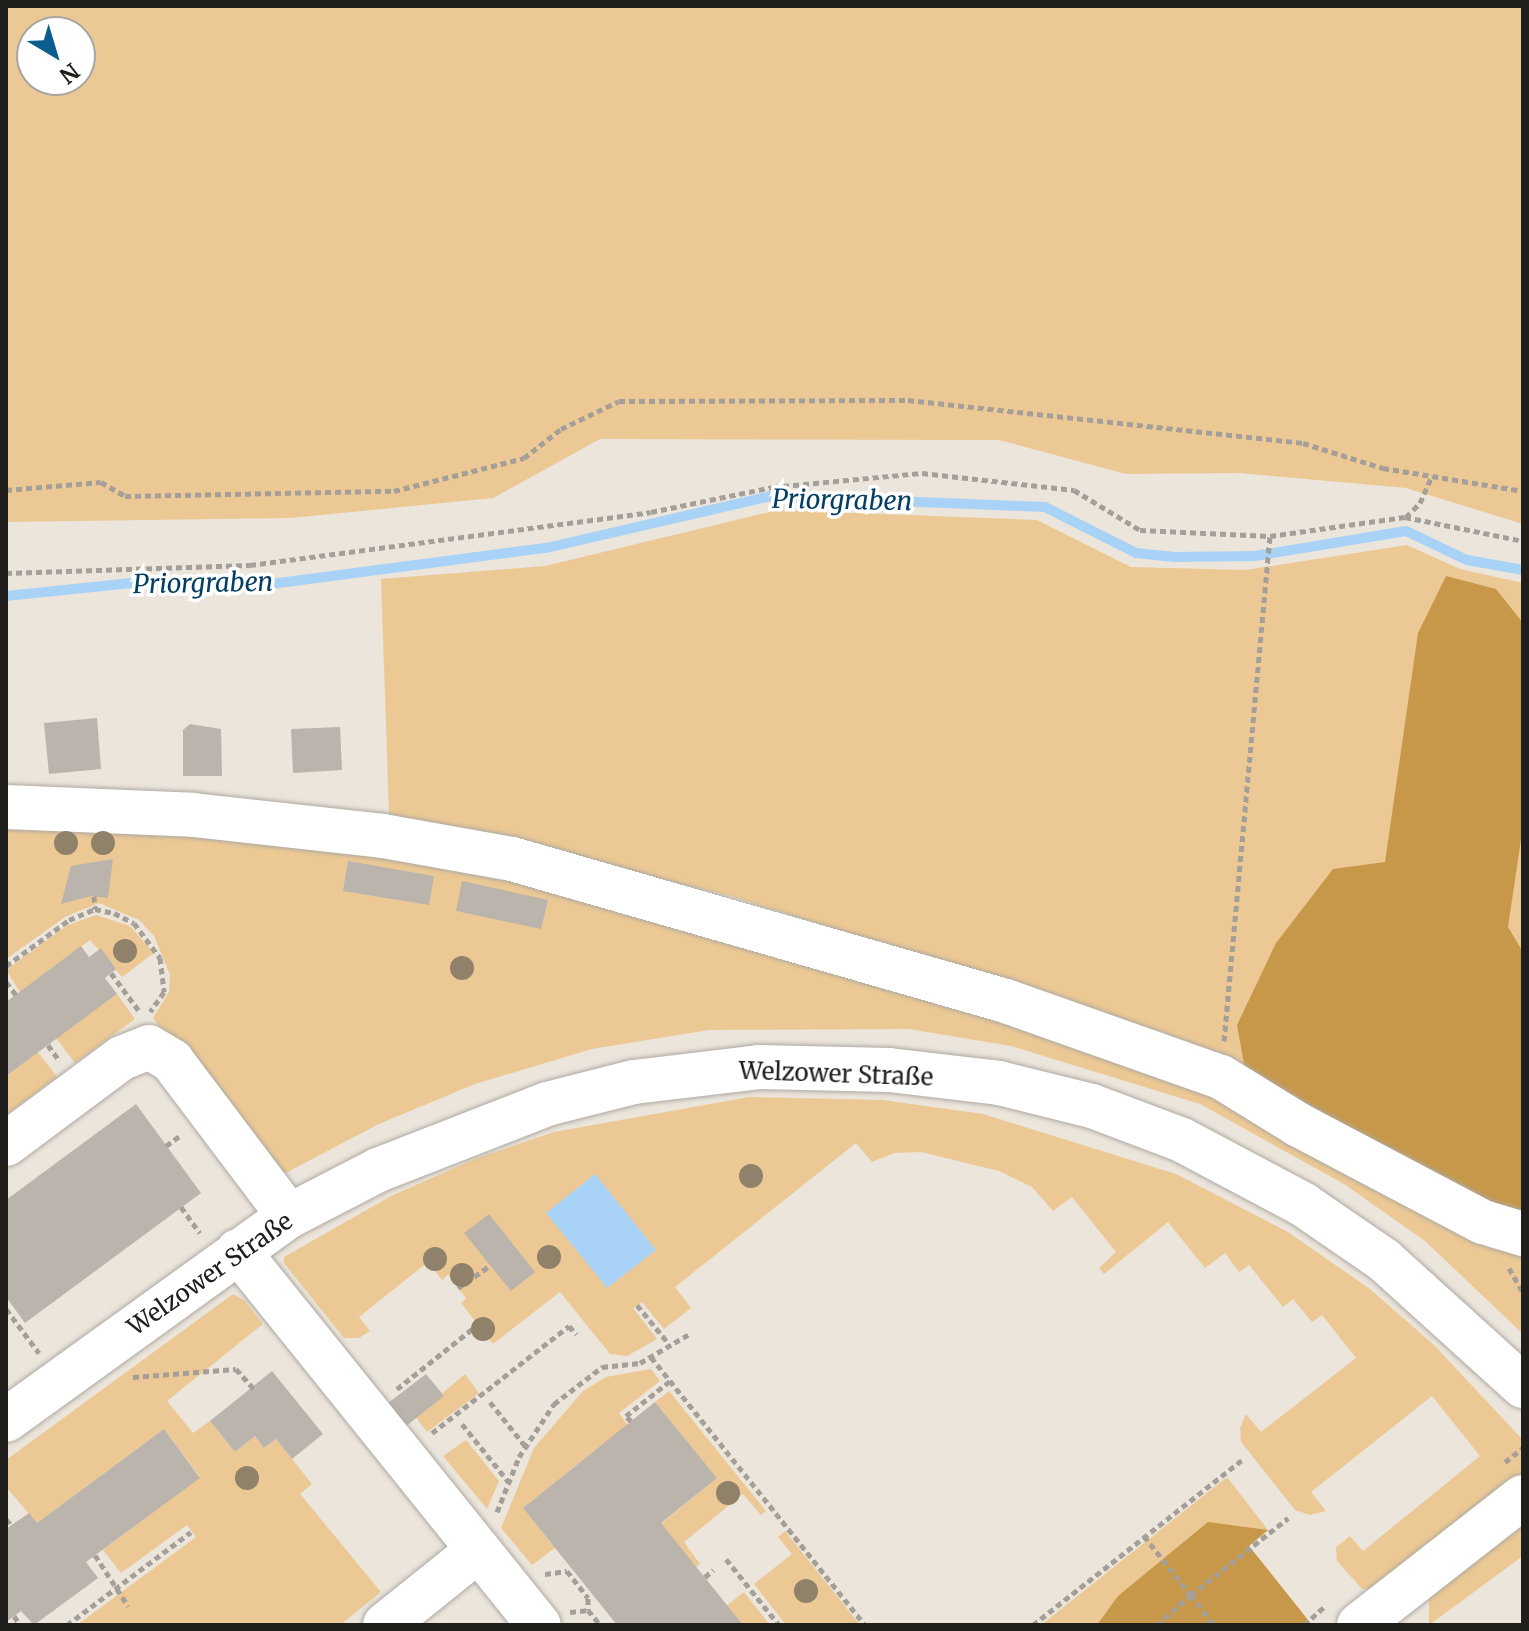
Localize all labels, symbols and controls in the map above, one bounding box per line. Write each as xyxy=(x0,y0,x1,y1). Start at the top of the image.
north arrow xyxy=(16,16,96,96)
text: N xyxy=(54,57,85,90)
water label: Priorgraben xyxy=(772,483,912,517)
water label: Priorgraben xyxy=(133,566,273,600)
street label: Welzower Straße xyxy=(738,1056,934,1092)
street label: Welzower Straße xyxy=(122,1206,298,1342)

